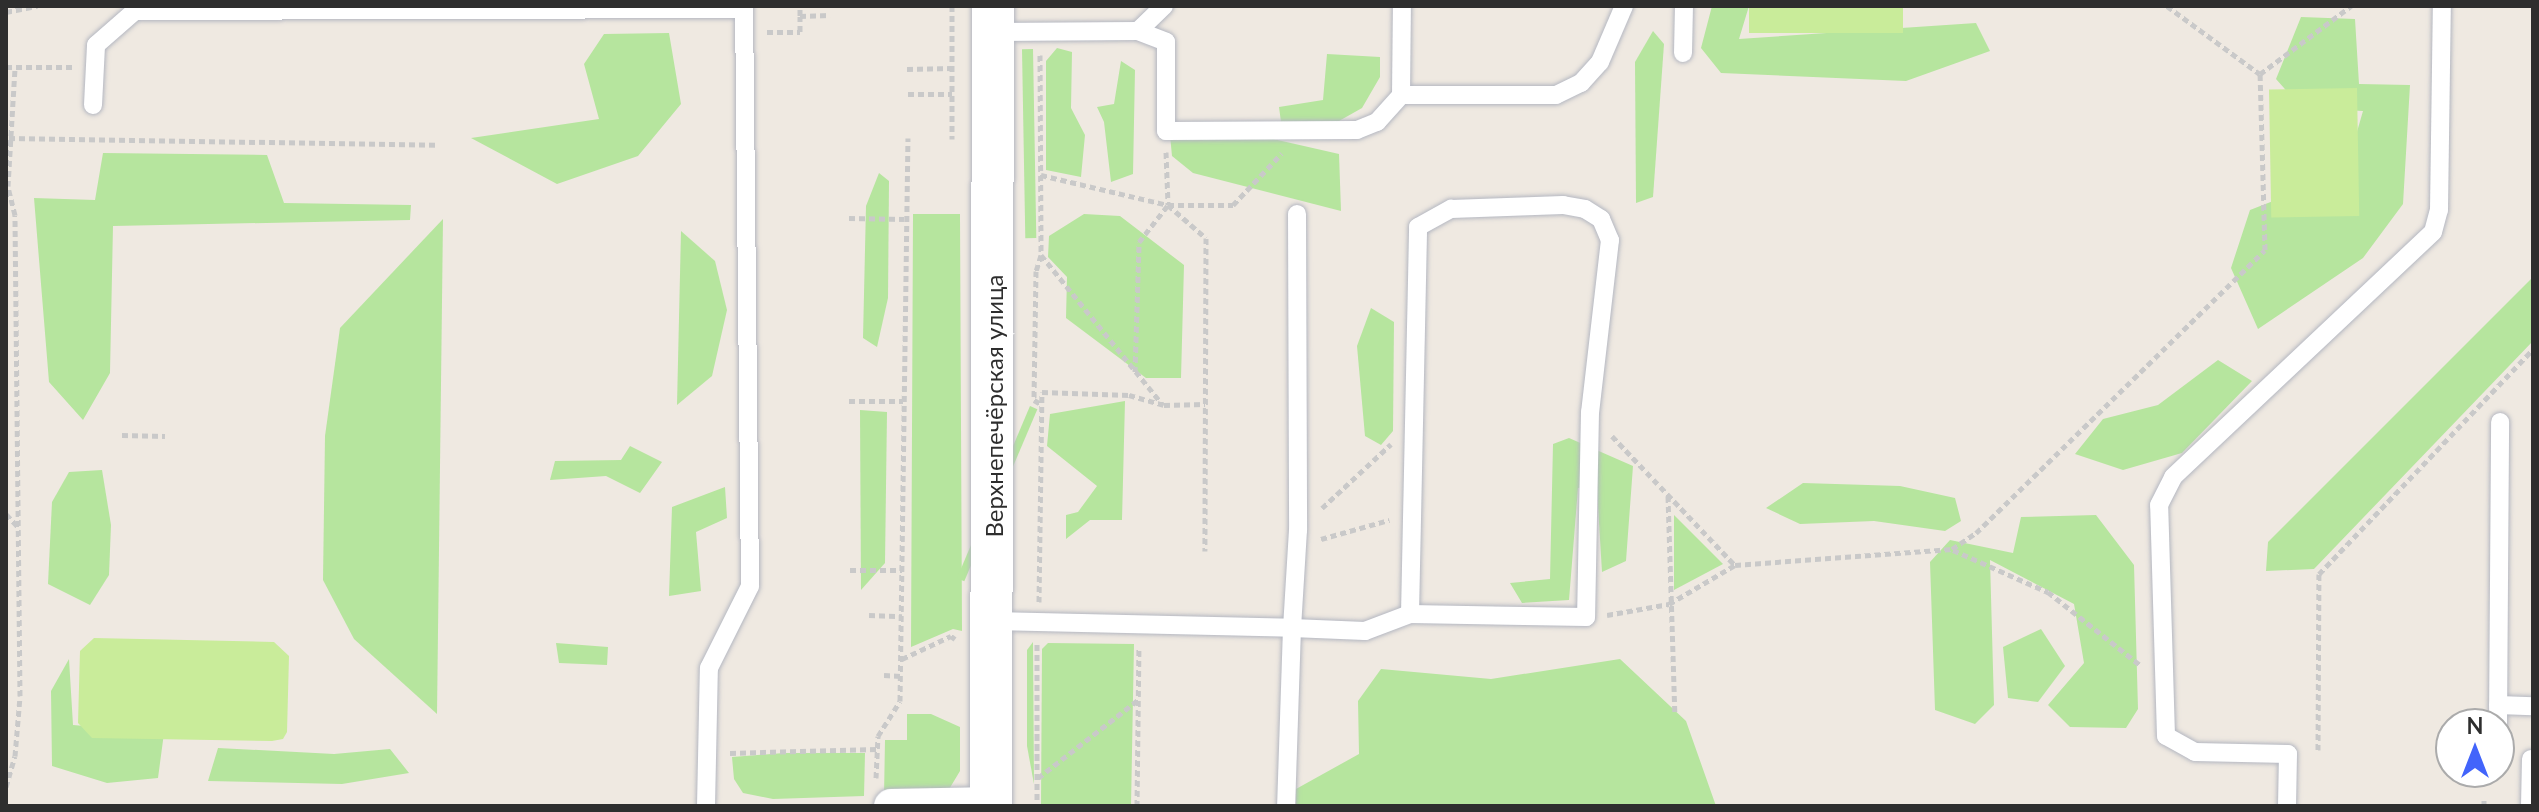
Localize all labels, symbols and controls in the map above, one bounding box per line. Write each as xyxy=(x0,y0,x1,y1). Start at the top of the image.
street label: Верхнепечёрская улица xyxy=(980,274,1008,538)
north arrow xyxy=(2435,708,2515,788)
text: N xyxy=(2467,712,2483,739)

